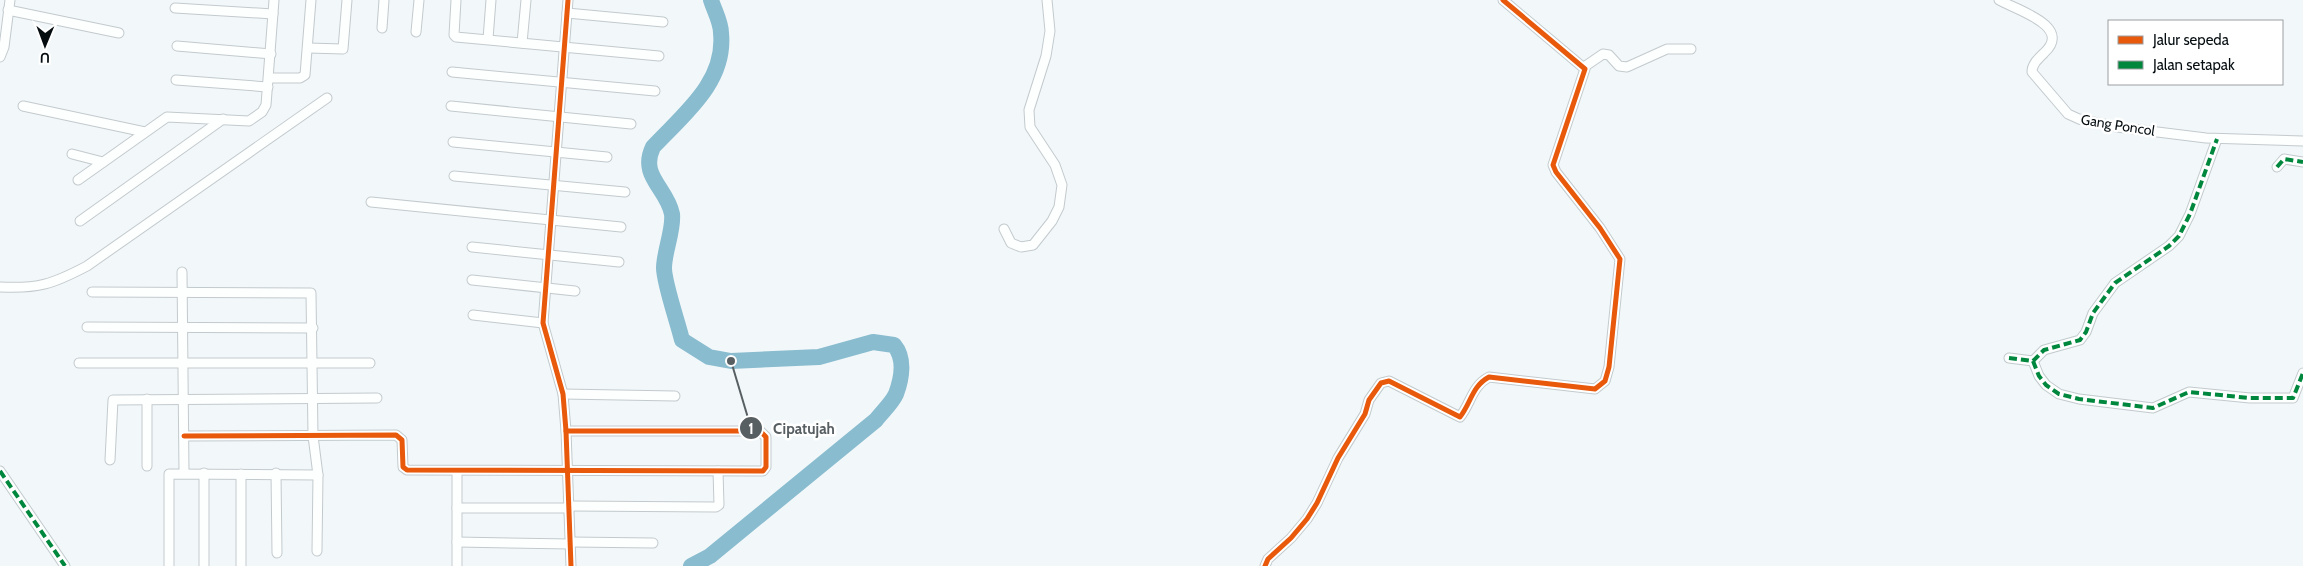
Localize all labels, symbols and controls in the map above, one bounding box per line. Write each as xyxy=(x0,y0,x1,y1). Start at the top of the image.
north arrow xyxy=(20,20,70,70)
legend xyxy=(2108,20,2283,85)
text: Jalur sepeda xyxy=(2152,31,2230,49)
text: U xyxy=(40,49,50,67)
text: Jalan setapak xyxy=(2152,56,2235,74)
street label: Gang Poncol xyxy=(2080,110,2157,140)
callout: Cipatujah xyxy=(739,413,845,443)
text: 1 xyxy=(748,420,754,438)
text: Cipatujah xyxy=(773,420,835,438)

